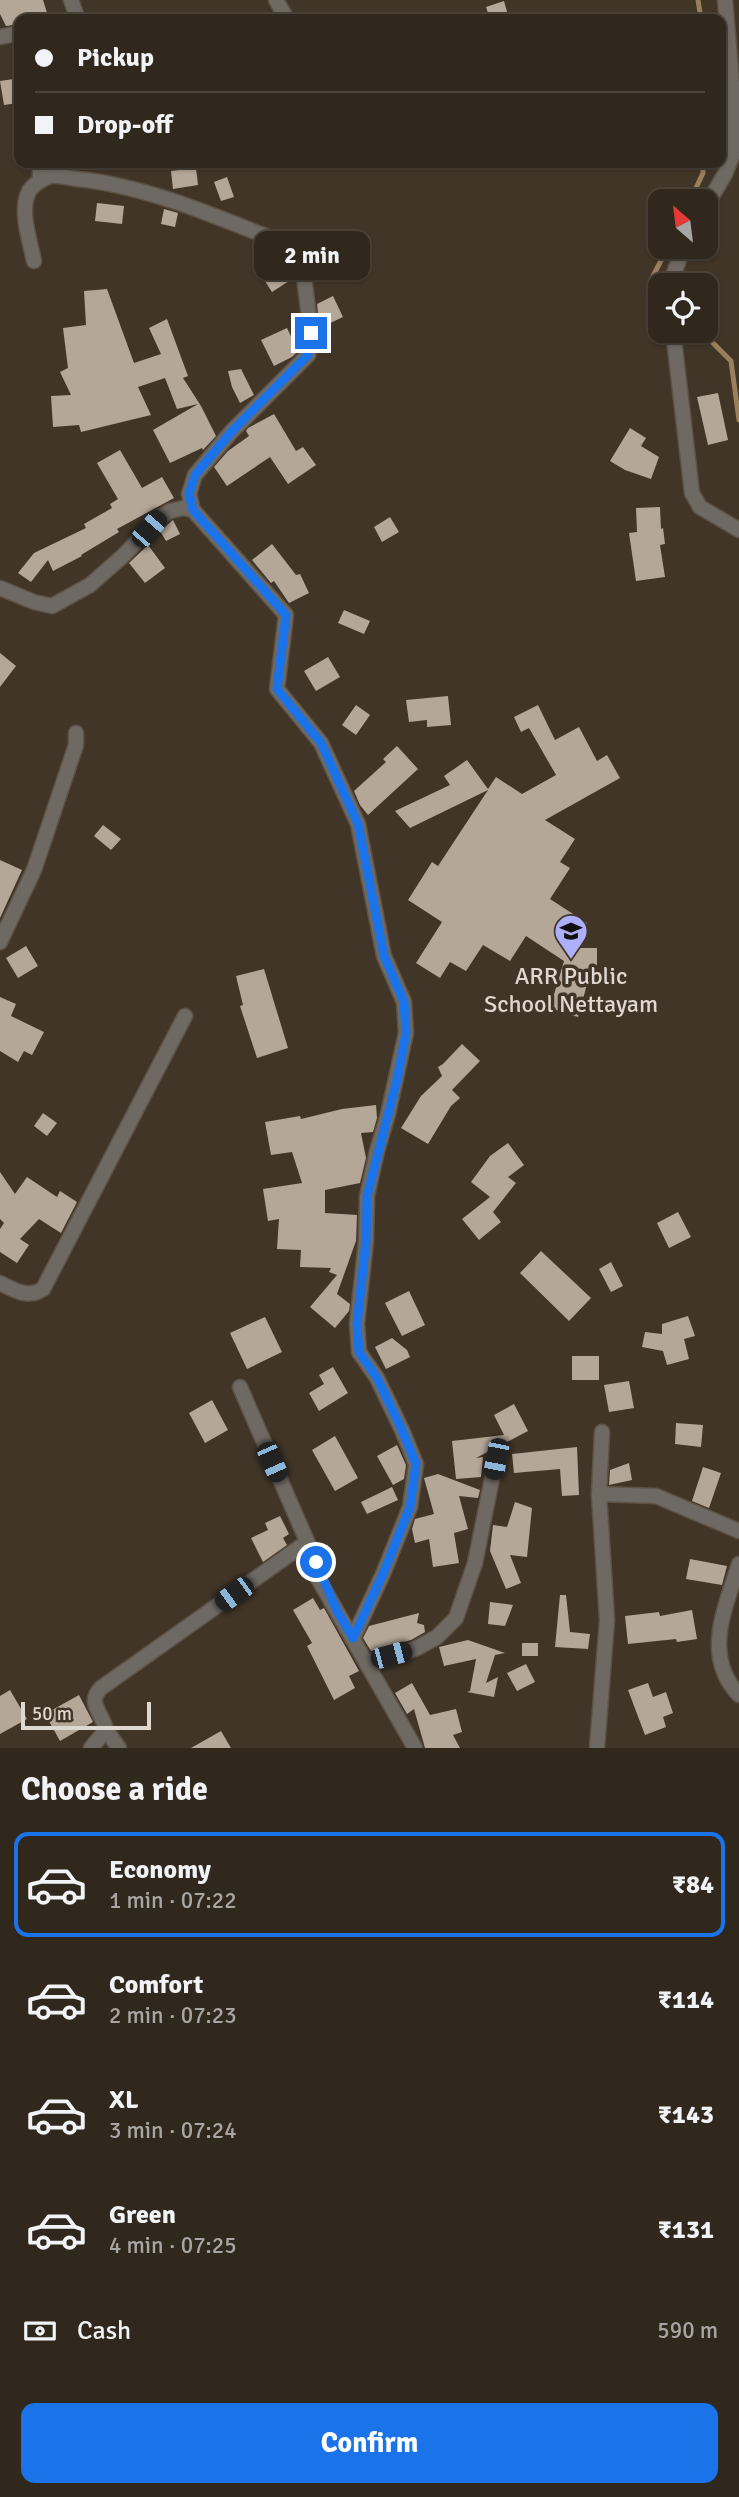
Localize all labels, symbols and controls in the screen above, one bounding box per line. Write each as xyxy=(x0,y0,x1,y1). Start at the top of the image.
text: Pickup xyxy=(77,42,154,74)
text: Drop-off xyxy=(77,109,173,141)
north arrow xyxy=(648,189,718,259)
map controls xyxy=(648,189,718,343)
callout: 2 min xyxy=(253,232,369,280)
text: 2 min xyxy=(284,241,340,270)
button: locate xyxy=(648,273,718,343)
route end xyxy=(295,317,327,349)
car xyxy=(128,506,171,552)
school or university icon: ARR Public School Nettayam xyxy=(552,912,590,961)
place label: ARR Public School Nettayam xyxy=(484,961,658,1019)
car xyxy=(482,1436,511,1482)
car xyxy=(254,1439,291,1485)
route start xyxy=(300,1546,332,1578)
car xyxy=(211,1573,258,1615)
car xyxy=(368,1639,415,1671)
scale bar xyxy=(21,1699,150,1731)
text: 50 m xyxy=(32,1702,72,1726)
text: Choose a ride xyxy=(21,1770,208,1809)
icon: car xyxy=(25,1853,88,1916)
text: Economy xyxy=(109,1854,211,1886)
text: ₹84 xyxy=(672,1869,714,1901)
text: 1 min · 07:22 xyxy=(109,1886,237,1915)
icon: car xyxy=(25,1968,88,2031)
text: Comfort xyxy=(109,1969,203,2001)
text: ₹114 xyxy=(658,1984,714,2016)
text: 2 min · 07:23 xyxy=(109,2001,237,2030)
icon: car xyxy=(25,2083,88,2146)
text: XL xyxy=(109,2084,139,2116)
text: ₹143 xyxy=(658,2099,714,2131)
text: 3 min · 07:24 xyxy=(109,2116,237,2145)
icon: car xyxy=(25,2198,88,2261)
text: Green xyxy=(109,2199,176,2231)
text: ₹131 xyxy=(658,2214,714,2246)
text: 4 min · 07:25 xyxy=(109,2231,237,2260)
icon: cash xyxy=(21,2312,59,2350)
text: Cash xyxy=(77,2315,131,2347)
text: 590 m xyxy=(657,2316,718,2345)
button: Confirm xyxy=(21,2403,718,2483)

